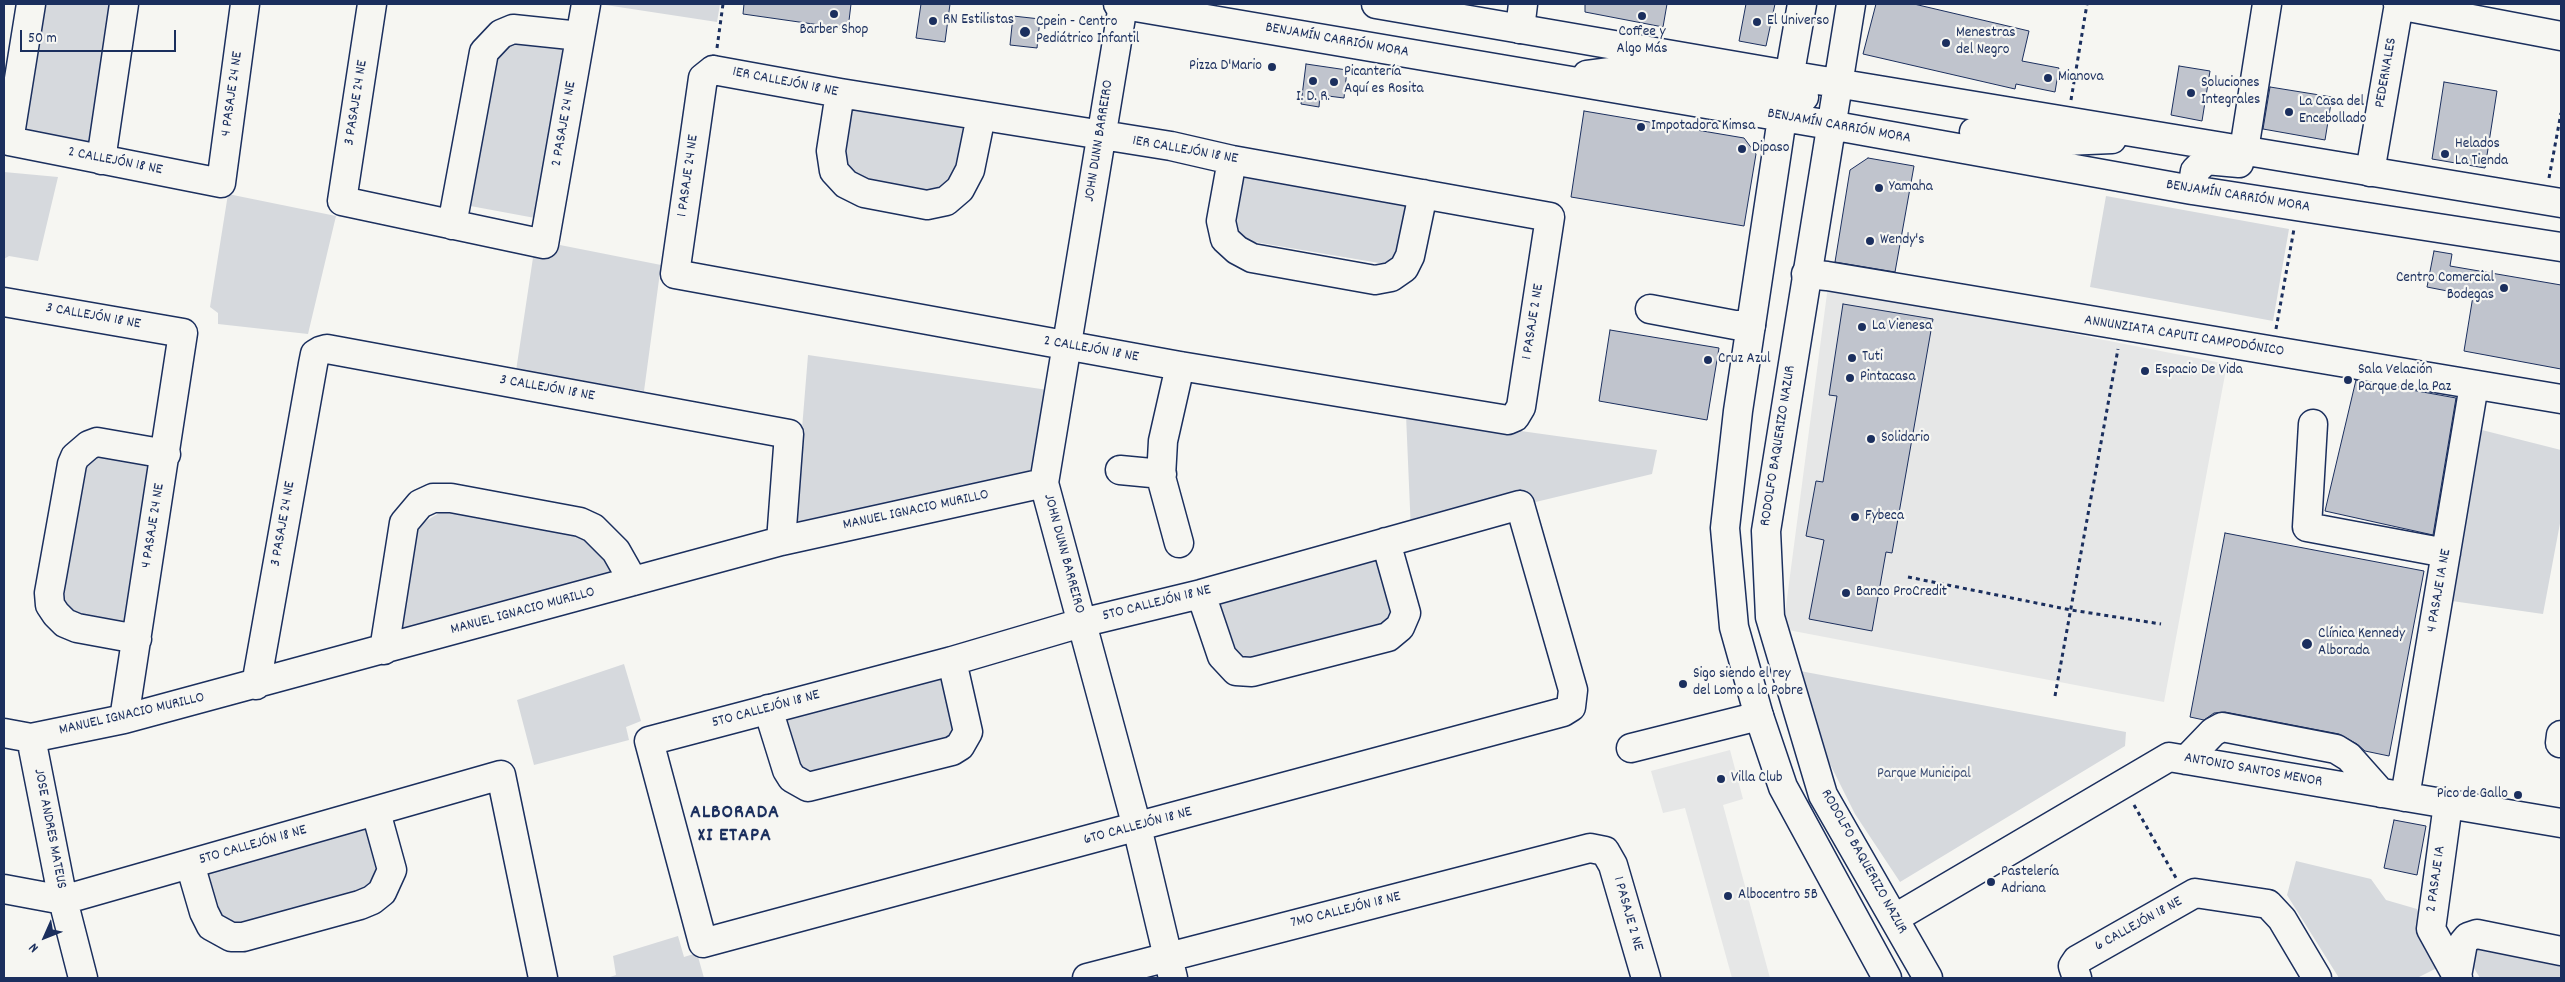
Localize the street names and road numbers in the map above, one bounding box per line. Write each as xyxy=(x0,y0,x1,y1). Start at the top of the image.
street label: BENJAMÍN CARRIÓN MORA xyxy=(1264,19,1410,63)
street label: PEDERNALES xyxy=(2372,37,2402,109)
street label: 4 PASAJE 24 NE xyxy=(218,50,248,138)
street label: 3 PASAJE 24 NE xyxy=(341,59,373,147)
street label: 1ER CALLEJÓN 18 NE xyxy=(731,64,839,102)
street label: JOHN DUNN BARREIRO xyxy=(1081,79,1119,203)
street label: 2 PASAJE 24 NE xyxy=(549,80,581,168)
street label: BENJAMÍN CARRIÓN MORA xyxy=(1766,105,1912,149)
street label: 1ER CALLEJÓN 18 NE xyxy=(1131,133,1239,169)
street label: 1 PASAJE 24 NE xyxy=(674,134,704,218)
street label: 2 CALLEJÓN 18 NE xyxy=(66,144,164,180)
street label: BENJAMÍN CARRIÓN MORA xyxy=(2165,177,2311,217)
street label: 1 PASAJE 2 NE xyxy=(1519,283,1549,361)
street label: 3 CALLEJÓN 18 NE xyxy=(44,300,142,334)
street label: ANNUNZIATA CAPUTI CAMPODÓNICO xyxy=(2083,312,2285,362)
street label: 2 CALLEJÓN 18 NE xyxy=(1042,333,1140,367)
street label: RODOLFO BAQUERIZO NAZUR xyxy=(1757,364,1801,528)
street label: 3 CALLEJÓN 18 NE xyxy=(498,372,596,406)
street label: 3 PASAJE 24 NE xyxy=(268,480,300,568)
street label: 4 PASAJE 24 NE xyxy=(138,482,170,570)
street label: MANUEL IGNACIO MURILLO xyxy=(841,487,991,535)
street label: JOHN DUNN BARREIRO xyxy=(1038,492,1088,616)
street label: 4 PASAJE 1A NE xyxy=(2424,548,2456,634)
street label: 5TO CALLEJÓN 18 NE xyxy=(1101,582,1213,626)
street label: MANUEL IGNACIO MURILLO xyxy=(449,584,597,640)
street label: 5TO CALLEJÓN 18 NE xyxy=(710,687,822,733)
street label: MANUEL IGNACIO MURILLO xyxy=(57,689,207,741)
street label: ANTONIO SANTOS MENOR xyxy=(2182,750,2324,792)
street label: JOSE ANDRES MATEUS xyxy=(29,767,69,891)
street label: RODOLFO BAQUERIZO NAZUR xyxy=(1816,787,1910,937)
street label: 6TO CALLEJÓN 18 NE xyxy=(1082,804,1194,850)
street label: 5TO CALLEJÓN 18 NE xyxy=(197,822,309,870)
street label: 2 PASAJE 1A xyxy=(2423,845,2451,913)
street label: 1 PASAJE 2 NE xyxy=(1608,875,1646,953)
street label: 7MO CALLEJÓN 18 NE xyxy=(1289,889,1403,933)
street label: 6 CALLEJÓN 18 NE xyxy=(2092,894,2186,956)

